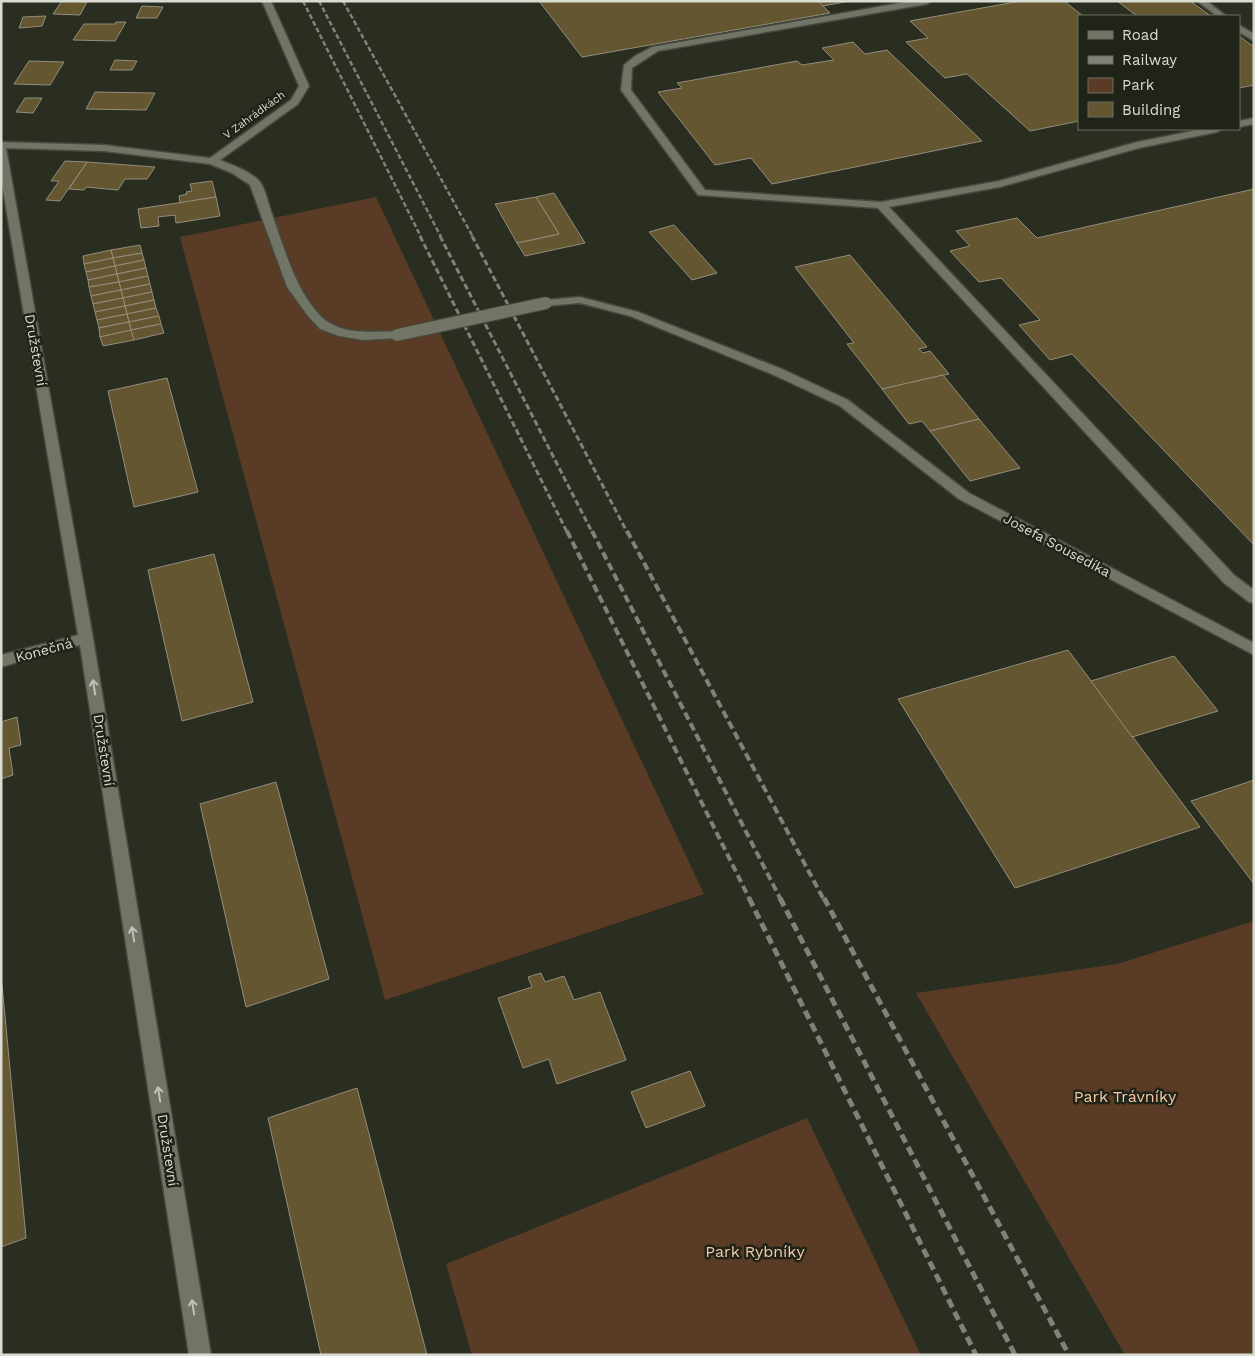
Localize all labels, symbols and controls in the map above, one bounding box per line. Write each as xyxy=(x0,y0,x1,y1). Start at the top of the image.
legend xyxy=(1078,15,1240,130)
text: Road xyxy=(1122,26,1159,44)
text: Railway xyxy=(1122,51,1177,69)
text: Park xyxy=(1122,76,1155,94)
street label: V Zahrádkách xyxy=(221,88,287,142)
text: Building xyxy=(1122,101,1180,119)
street label: Družstevní xyxy=(22,313,50,387)
street label: Josefa Sousedíka xyxy=(1001,510,1113,580)
street label: Konečná xyxy=(14,635,74,665)
one-way arrow xyxy=(88,679,98,695)
street label: Družstevní xyxy=(90,713,118,787)
one-way arrow xyxy=(128,926,138,942)
one-way arrow xyxy=(153,1087,163,1103)
park label: Park Trávníky xyxy=(1074,1087,1177,1106)
street label: Družstevní xyxy=(154,1113,182,1187)
park label: Park Rybníky xyxy=(705,1242,805,1261)
one-way arrow xyxy=(187,1299,197,1315)

